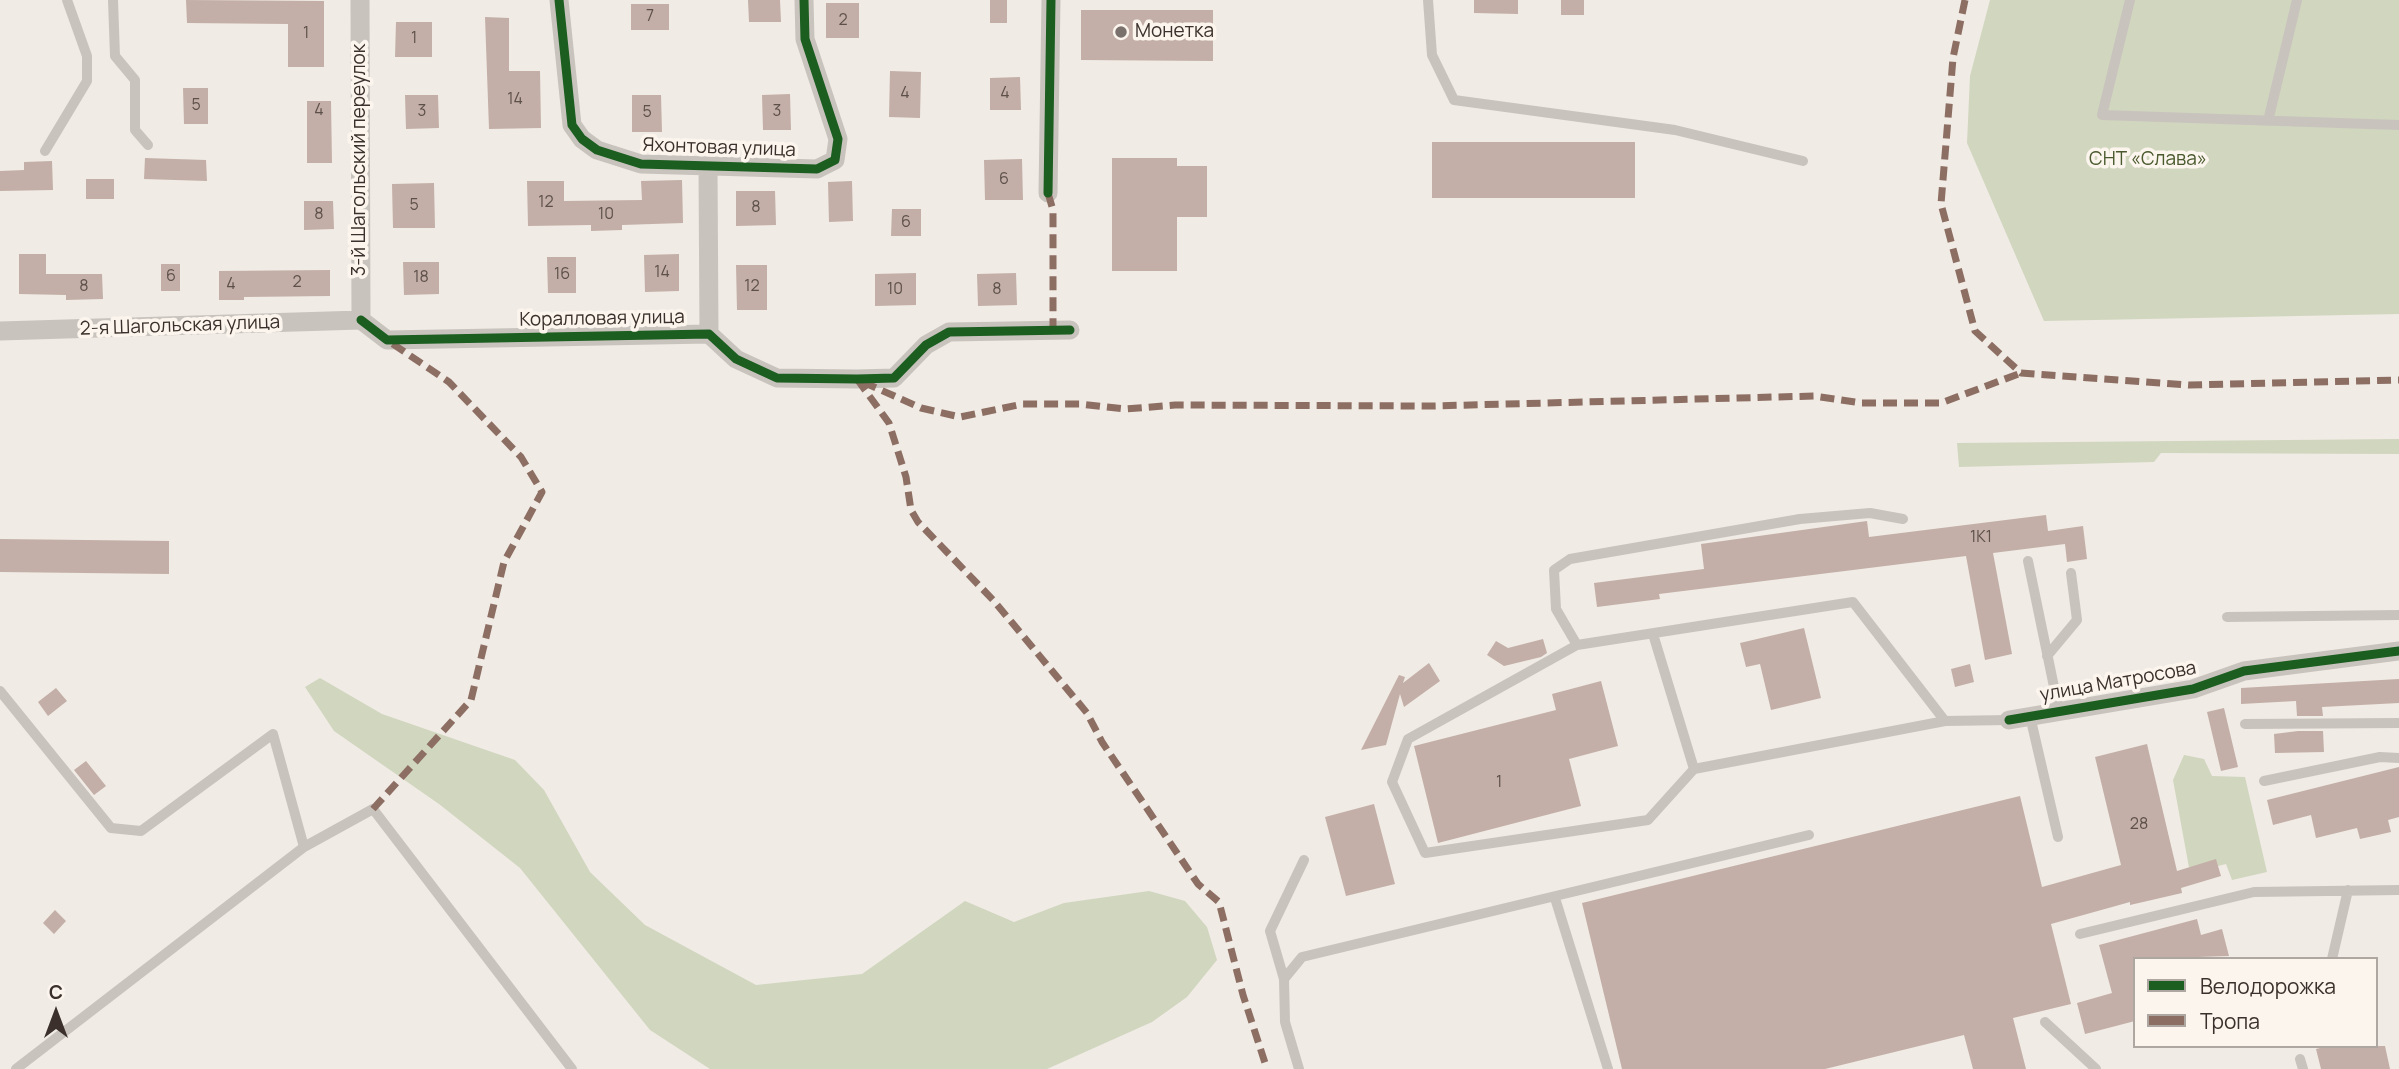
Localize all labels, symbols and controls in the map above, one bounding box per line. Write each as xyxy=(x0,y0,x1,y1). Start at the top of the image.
house number: 7 xyxy=(646,7,654,27)
house number: 2 xyxy=(838,11,848,31)
place label: Монетка xyxy=(1135,21,1214,43)
house number: 1 xyxy=(303,24,309,44)
marker: Монетка xyxy=(1113,24,1129,40)
house number: 1 xyxy=(411,29,417,49)
street label: 3-й Шагольский переулок xyxy=(349,44,371,276)
house number: 4 xyxy=(900,84,910,104)
house number: 4 xyxy=(1000,84,1010,104)
house number: 14 xyxy=(507,90,523,110)
house number: 5 xyxy=(191,96,201,116)
house number: 4 xyxy=(314,101,324,121)
house number: 3 xyxy=(418,102,426,122)
house number: 3 xyxy=(773,102,781,122)
house number: 5 xyxy=(642,103,652,123)
street label: Яхонтовая улица xyxy=(642,134,796,162)
park label: СНТ «Слава» xyxy=(2089,149,2207,171)
house number: 6 xyxy=(999,170,1009,190)
house number: 12 xyxy=(538,193,554,213)
house number: 5 xyxy=(409,196,419,216)
house number: 8 xyxy=(751,198,761,218)
house number: 8 xyxy=(314,205,324,225)
house number: 10 xyxy=(598,205,614,225)
house number: 6 xyxy=(901,213,911,233)
house number: 14 xyxy=(654,263,670,283)
house number: 16 xyxy=(554,265,570,285)
house number: 6 xyxy=(166,267,176,287)
house number: 18 xyxy=(413,268,429,288)
house number: 2 xyxy=(292,273,302,293)
house number: 4 xyxy=(226,275,236,295)
house number: 8 xyxy=(79,277,89,297)
house number: 12 xyxy=(744,277,760,297)
house number: 10 xyxy=(887,280,903,300)
house number: 8 xyxy=(992,280,1002,300)
street label: Коралловая улица xyxy=(519,306,685,332)
street label: 2-я Шагольская улица xyxy=(80,311,280,341)
house number: 1К1 xyxy=(1970,528,1992,548)
street label: улица Матросова xyxy=(2038,657,2198,707)
house number: 1 xyxy=(1496,773,1502,793)
house number: 28 xyxy=(2130,815,2148,835)
legend xyxy=(2133,957,2378,1048)
text: Велодорожка xyxy=(2200,972,2336,1000)
north arrow xyxy=(21,978,91,1048)
text: С xyxy=(49,979,63,1005)
text: Тропа xyxy=(2200,1007,2260,1035)

